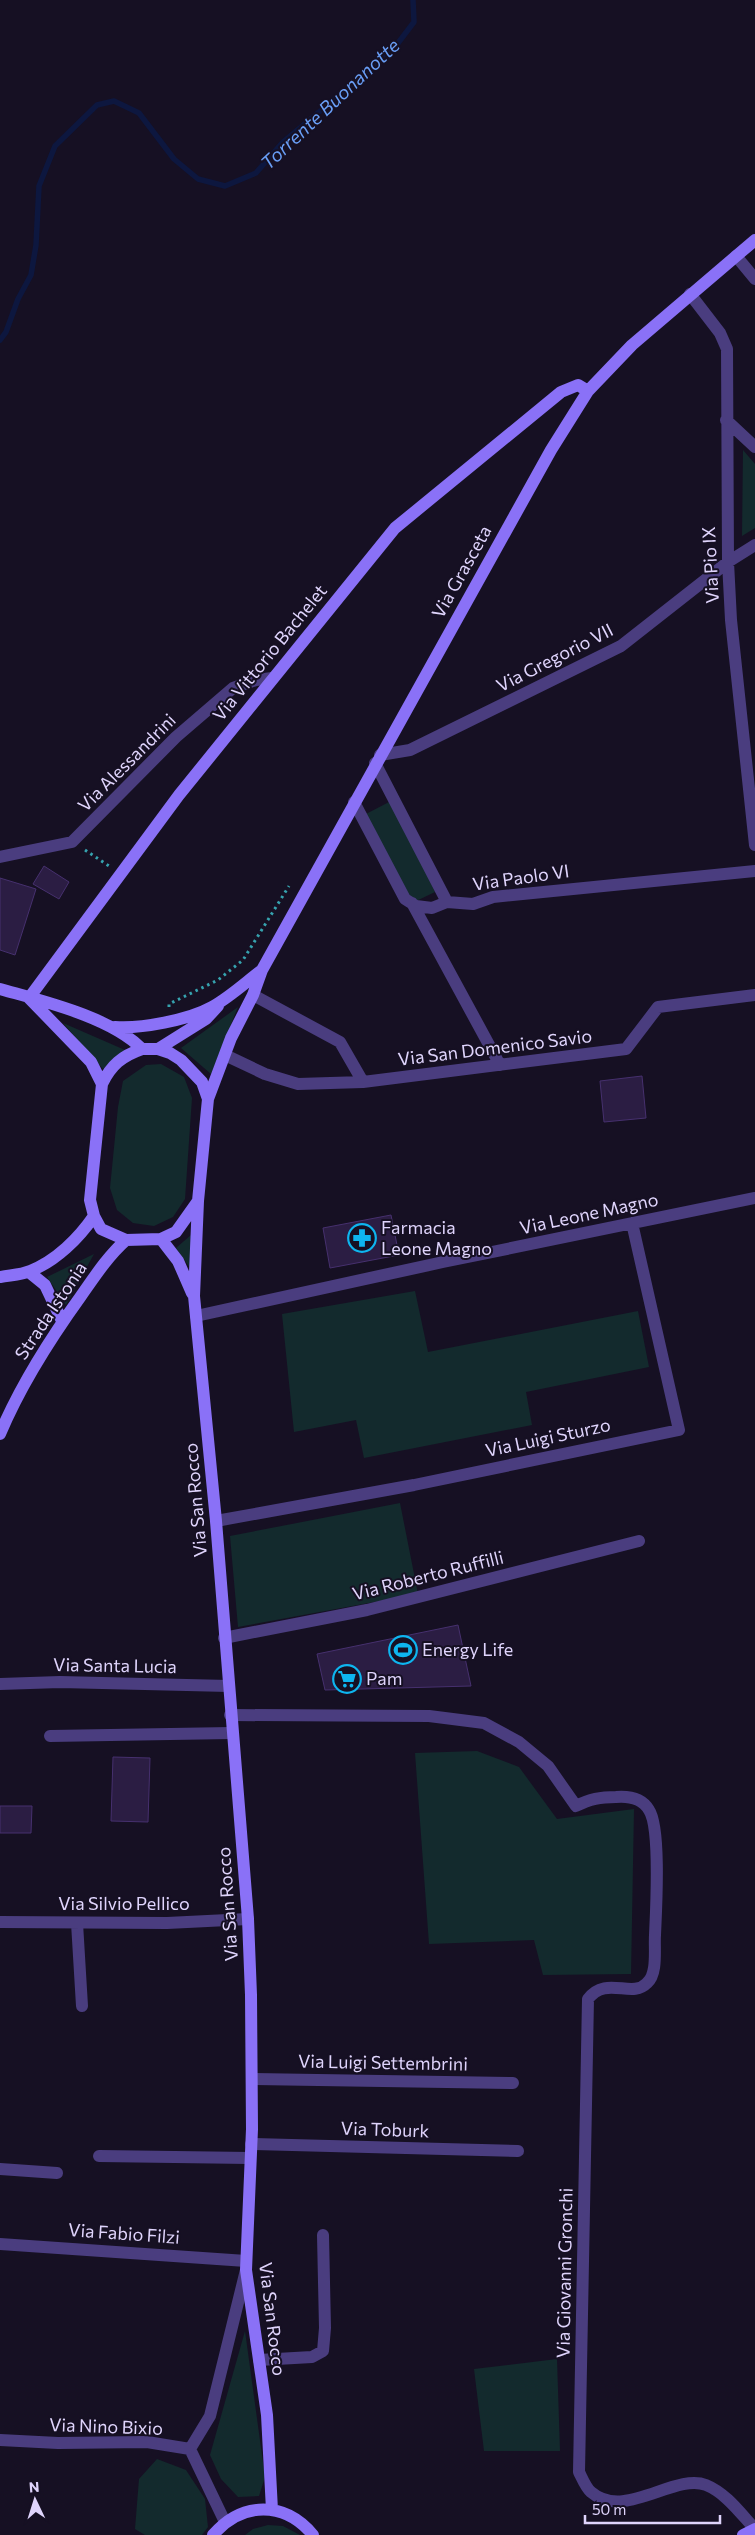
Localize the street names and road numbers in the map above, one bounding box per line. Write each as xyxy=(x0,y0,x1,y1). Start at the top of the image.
street label: Via Grasceta xyxy=(427,521,496,622)
street label: Via Pio IX xyxy=(697,526,723,604)
street label: Via Vittorio Bachelet xyxy=(207,580,331,725)
street label: Via Gregorio VII xyxy=(492,618,617,696)
street label: Via Alessandrini xyxy=(73,709,180,816)
street label: Via Paolo VI xyxy=(471,859,571,895)
street label: Via San Domenico Savio xyxy=(397,1024,593,1070)
street label: Via Leone Magno xyxy=(518,1188,660,1238)
street label: Strada Istonia xyxy=(9,1257,91,1363)
street label: Via Luigi Sturzo xyxy=(483,1413,612,1461)
street label: Via San Rocco xyxy=(179,1442,211,1558)
street label: Via Roberto Ruffilli xyxy=(350,1546,506,1604)
street label: Via Santa Lucia xyxy=(53,1653,177,1677)
street label: Via San Rocco xyxy=(212,1846,242,1962)
street label: Via Silvio Pellico xyxy=(58,1892,190,1914)
street label: Via Luigi Settembrini xyxy=(298,2050,468,2074)
street label: Via Toburk xyxy=(340,2116,430,2142)
street label: Via Giovanni Gronchi xyxy=(552,2188,576,2358)
street label: Via Fabio Filzi xyxy=(68,2218,181,2248)
street label: Via San Rocco xyxy=(255,2261,291,2377)
street label: Via Nino Bixio xyxy=(49,2413,163,2439)

